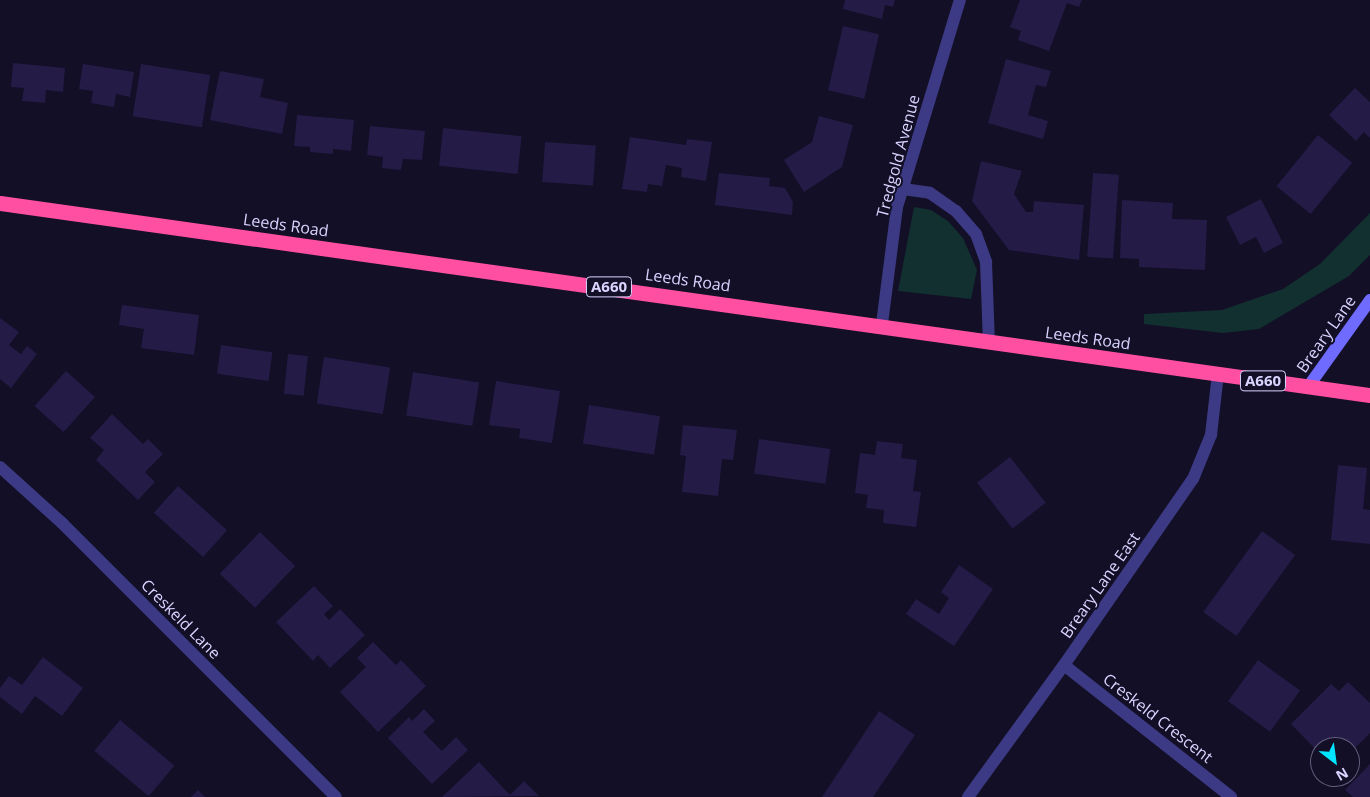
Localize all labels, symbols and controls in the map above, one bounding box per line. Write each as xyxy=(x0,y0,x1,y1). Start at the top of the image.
street label: Tredgold Avenue xyxy=(872,93,924,219)
street label: Leeds Road xyxy=(242,210,330,240)
street label: Leeds Road xyxy=(644,265,732,295)
road number: A660 xyxy=(585,274,633,300)
street label: Breary Lane xyxy=(1292,292,1360,376)
street label: Leeds Road xyxy=(1044,323,1132,353)
road number: A660 xyxy=(1239,368,1287,394)
street label: Breary Lane East xyxy=(1056,528,1144,642)
street label: Creskeld Lane xyxy=(137,575,225,663)
street label: Creskeld Crescent xyxy=(1099,669,1217,767)
north arrow xyxy=(1310,737,1360,787)
text: N xyxy=(1333,763,1352,786)

